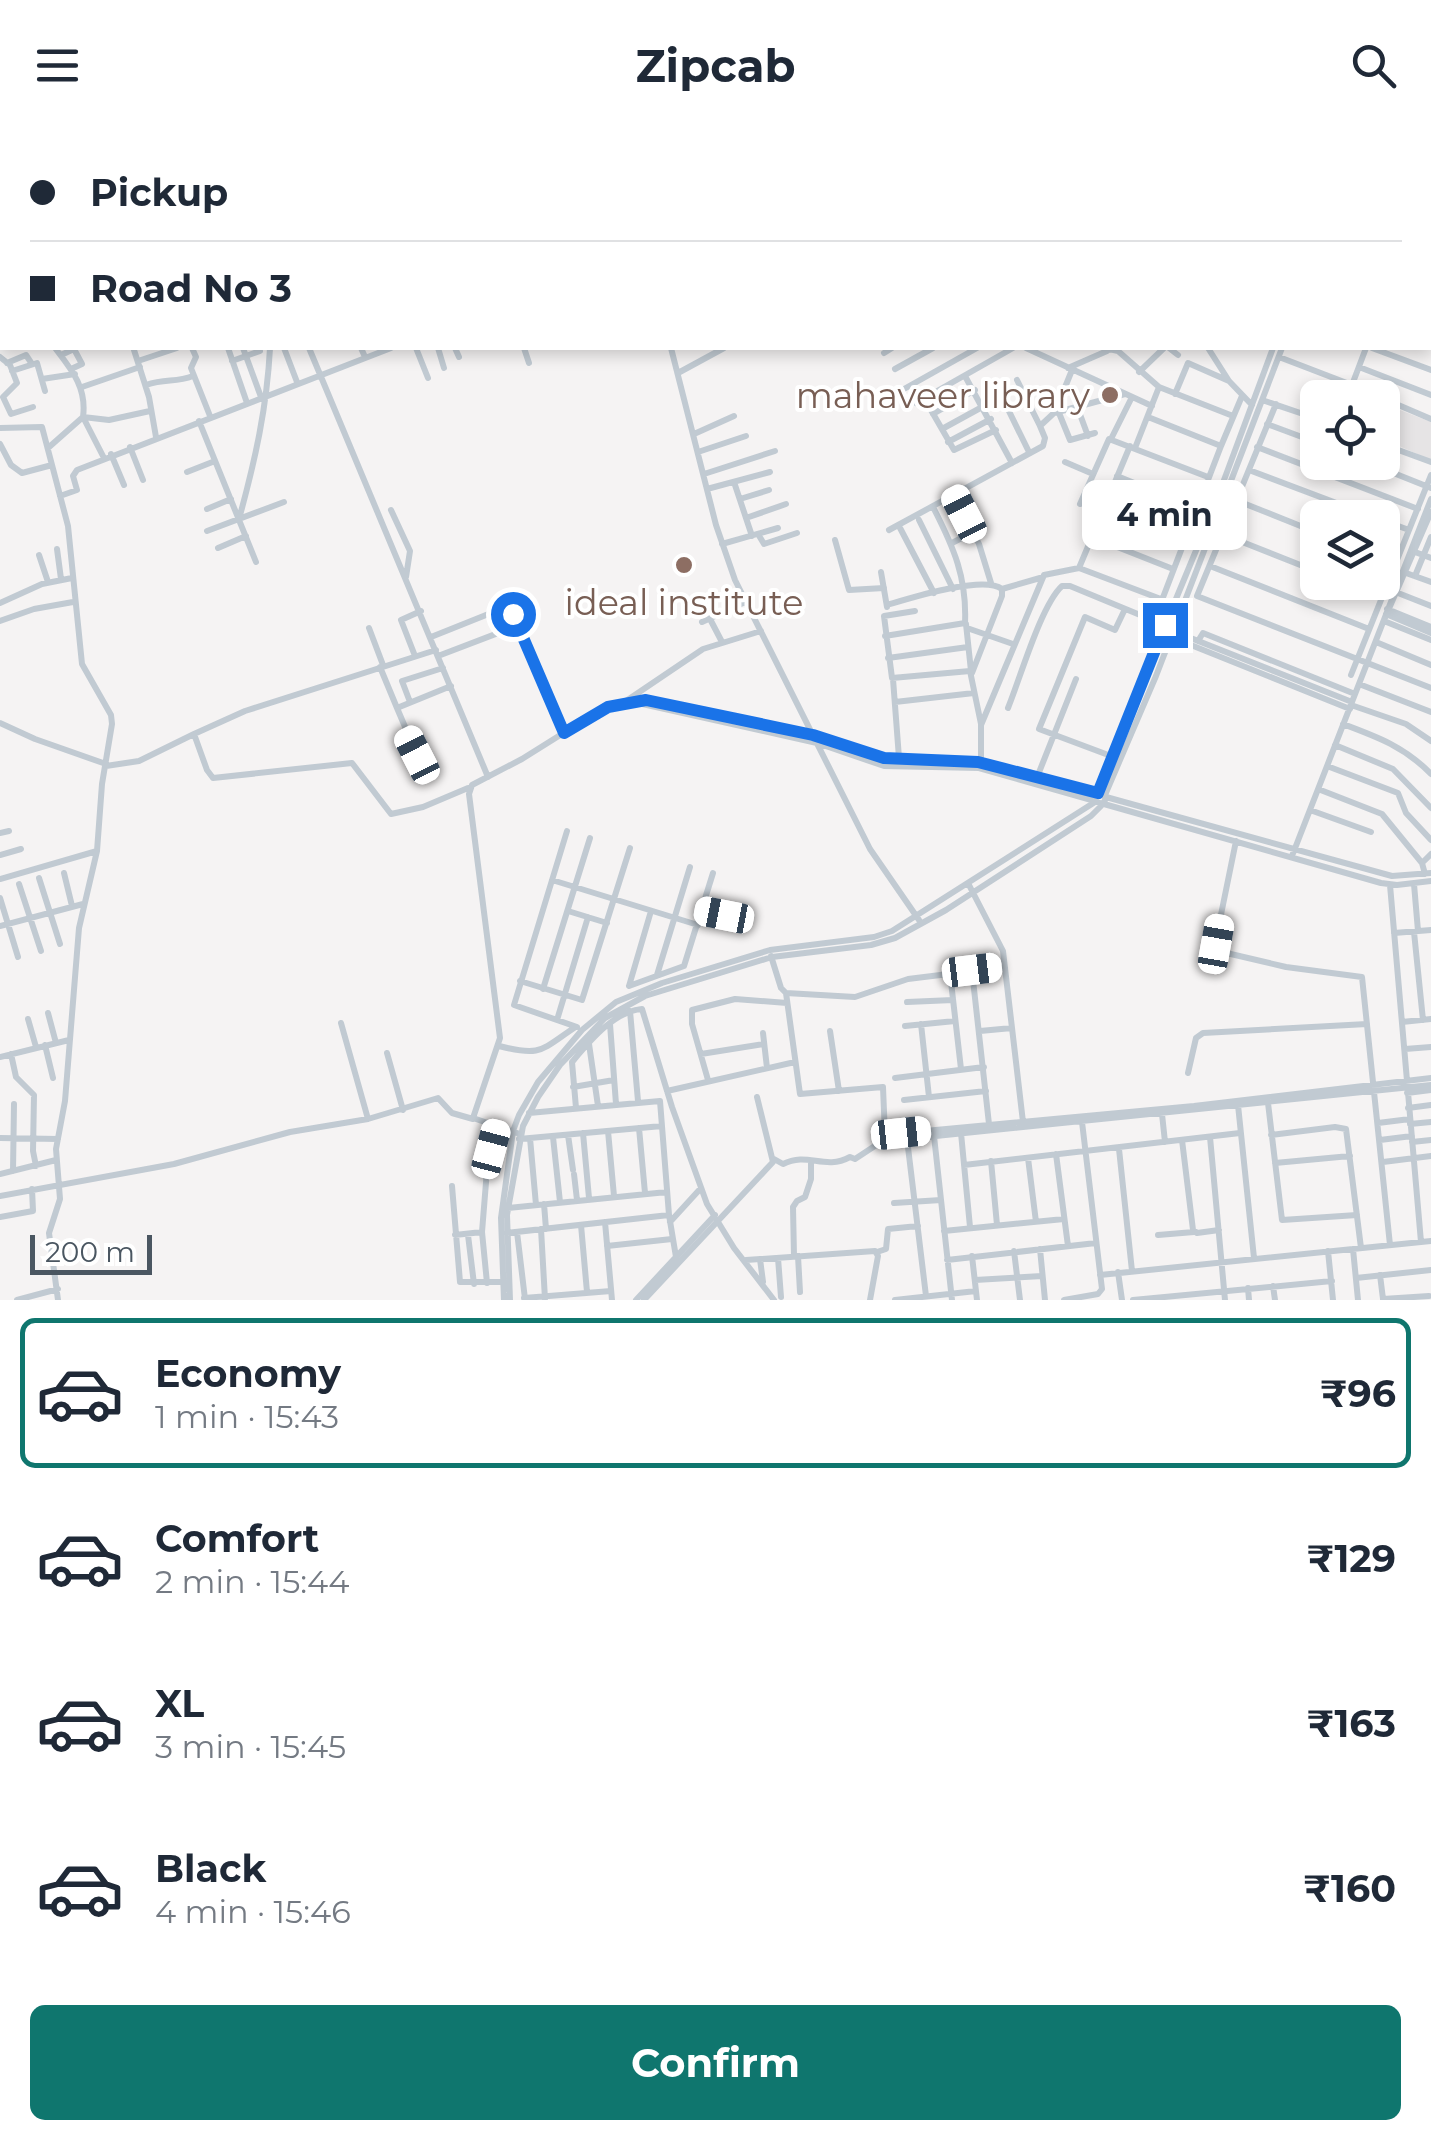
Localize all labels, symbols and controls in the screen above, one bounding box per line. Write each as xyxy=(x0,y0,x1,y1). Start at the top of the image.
icon: menu xyxy=(30,38,85,93)
text: Zipcab xyxy=(635,38,796,93)
icon: search xyxy=(1346,38,1401,93)
text: Pickup xyxy=(90,169,228,216)
text: Road No 3 xyxy=(90,265,292,312)
place label: mahaveer library xyxy=(796,374,1090,417)
map controls xyxy=(1300,380,1400,600)
button: locate xyxy=(1300,380,1400,480)
marker: mahaveer library xyxy=(1099,384,1121,406)
car xyxy=(937,480,991,548)
callout: 4 min xyxy=(1082,480,1248,550)
text: 4 min xyxy=(1116,495,1213,534)
button: layers xyxy=(1300,500,1400,600)
marker: ideal institute xyxy=(673,554,695,576)
place label: ideal institute xyxy=(565,581,803,624)
route start xyxy=(491,592,536,637)
route end xyxy=(1143,603,1188,648)
car xyxy=(390,721,444,789)
car xyxy=(692,895,756,935)
car xyxy=(1196,912,1236,976)
car xyxy=(940,951,1004,989)
car xyxy=(870,1115,932,1151)
car xyxy=(469,1116,513,1182)
scale bar xyxy=(30,1230,152,1274)
text: 200 m xyxy=(45,1235,135,1269)
icon: car xyxy=(35,1348,125,1438)
text: Economy xyxy=(155,1350,341,1397)
text: ₹96 xyxy=(1320,1370,1396,1417)
text: 1 min · 15:43 xyxy=(155,1397,339,1436)
icon: car xyxy=(35,1513,125,1603)
text: Comfort xyxy=(155,1515,319,1562)
text: ₹129 xyxy=(1307,1535,1396,1582)
text: 2 min · 15:44 xyxy=(155,1562,349,1601)
icon: car xyxy=(35,1678,125,1768)
text: XL xyxy=(155,1680,204,1727)
text: ₹163 xyxy=(1307,1700,1396,1747)
text: 3 min · 15:45 xyxy=(155,1727,346,1766)
icon: car xyxy=(35,1843,125,1933)
text: Black xyxy=(155,1845,266,1892)
text: ₹160 xyxy=(1303,1865,1396,1912)
text: 4 min · 15:46 xyxy=(155,1892,351,1931)
button: Confirm xyxy=(30,2005,1401,2120)

